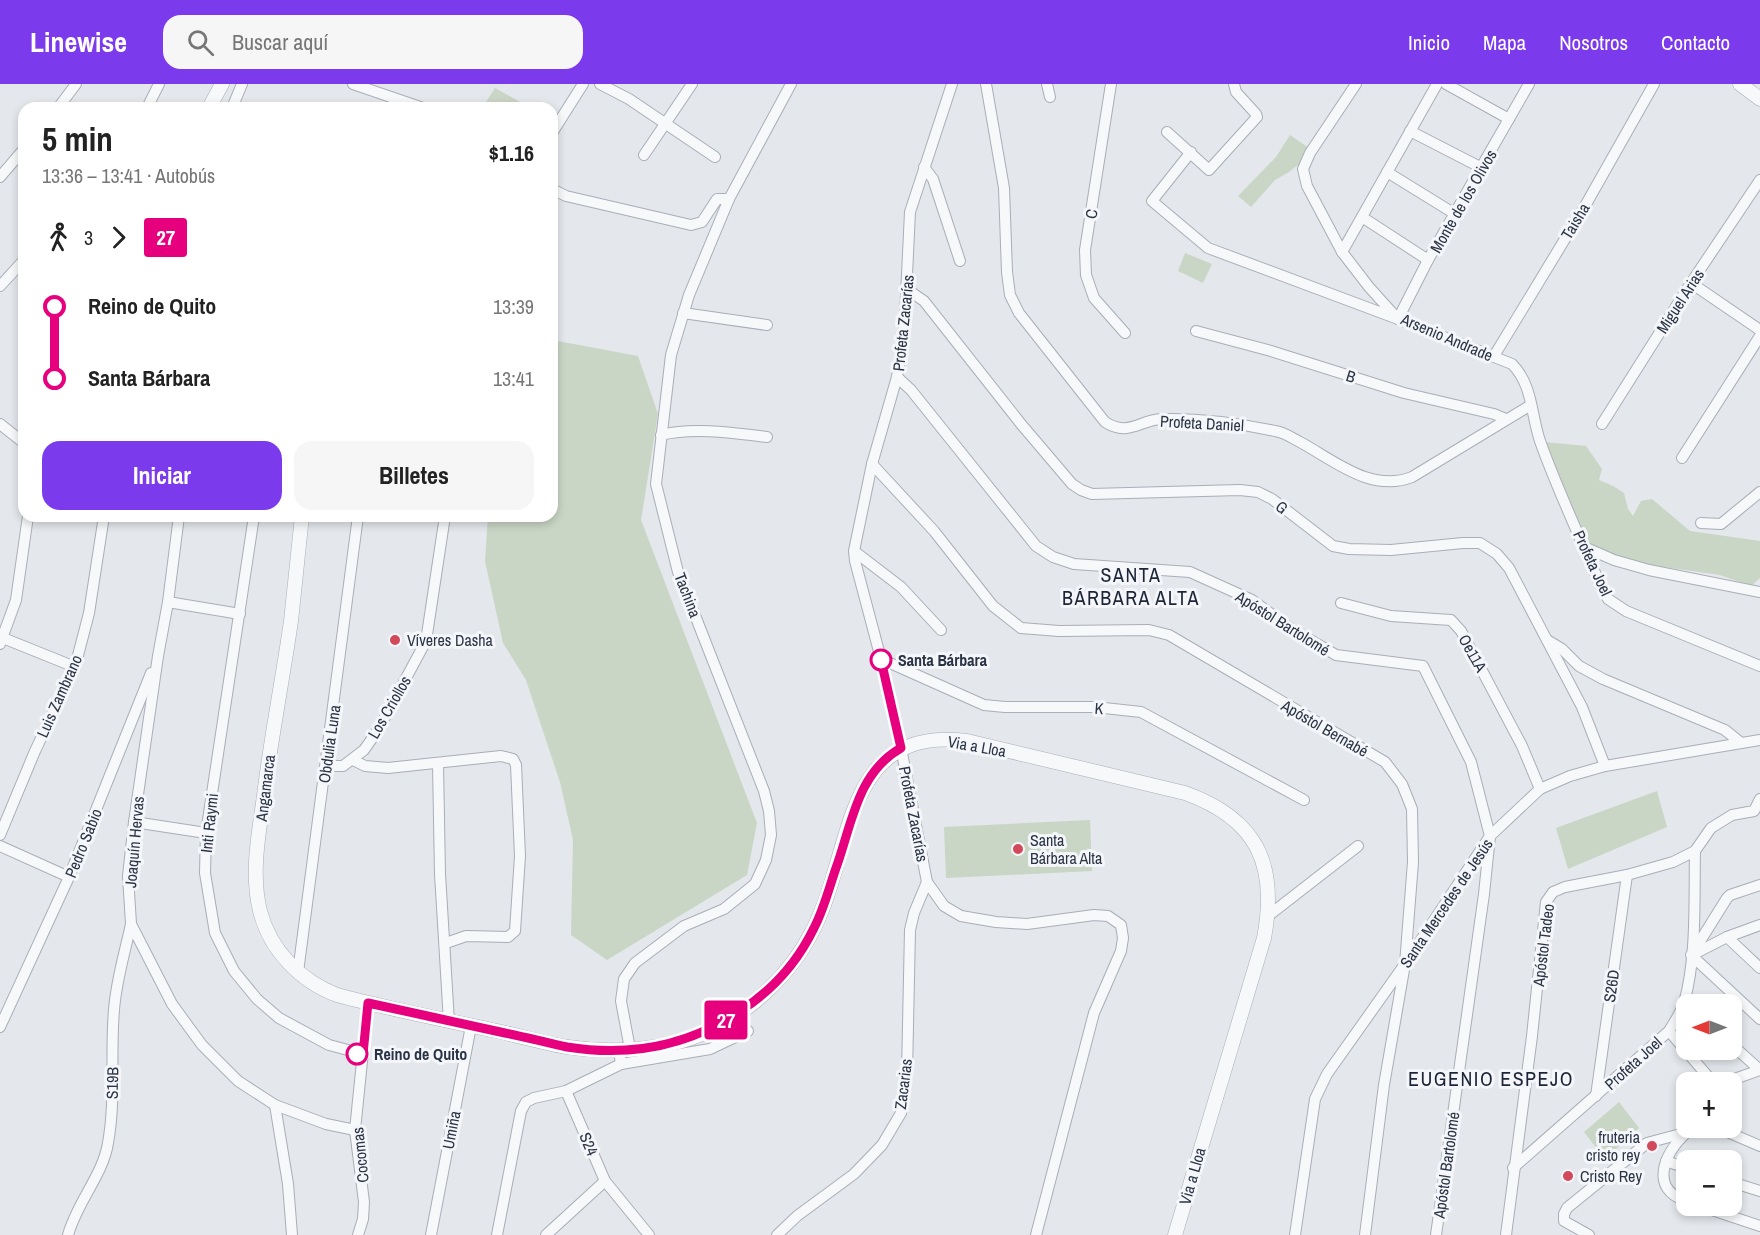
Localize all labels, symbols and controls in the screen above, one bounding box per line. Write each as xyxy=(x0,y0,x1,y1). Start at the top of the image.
search box xyxy=(163,15,583,69)
text: Linewise xyxy=(30,23,127,61)
icon: search xyxy=(184,26,217,59)
text: Buscar aquí xyxy=(232,27,328,57)
text: Inicio xyxy=(1408,28,1450,57)
text: Mapa xyxy=(1483,28,1526,57)
text: Nosotros xyxy=(1559,28,1628,57)
text: Contacto xyxy=(1661,28,1730,57)
text: 5 min xyxy=(42,117,113,161)
text: $1.16 xyxy=(489,138,534,168)
street label: Monte de los Olivos xyxy=(1424,145,1502,257)
text: 13:36 – 13:41 · Autobús xyxy=(42,162,215,189)
street label: Taisha xyxy=(1556,198,1595,243)
street label: C xyxy=(1079,208,1103,220)
icon: walk xyxy=(42,221,75,254)
icon: forward xyxy=(102,221,135,254)
text: 27 xyxy=(156,223,175,252)
text: 3 xyxy=(84,224,93,251)
street label: Miguel Arias xyxy=(1651,264,1709,338)
street label: Profeta Zacarías xyxy=(887,274,919,372)
text: Reino de Quito xyxy=(88,291,216,321)
text: 13:39 xyxy=(493,293,534,320)
street label: Arsenio Andrade xyxy=(1397,307,1496,366)
text: Santa Bárbara xyxy=(88,363,210,393)
street label: B xyxy=(1344,364,1359,388)
text: 13:41 xyxy=(493,365,534,392)
street label: Profeta Daniel xyxy=(1160,410,1245,436)
button: Iniciar xyxy=(42,441,282,510)
button: Billetes xyxy=(294,441,534,510)
street label: G xyxy=(1271,495,1293,519)
street label: Profeta Joel xyxy=(1568,527,1618,599)
district label: SANTA BÁRBARA ALTA xyxy=(1062,561,1200,611)
street label: Tachina xyxy=(669,569,707,621)
street label: Apóstol Bartolomé xyxy=(1231,585,1334,661)
place label: Víveres Dasha xyxy=(407,629,494,651)
street label: Oe11A xyxy=(1454,630,1492,676)
marker: Víveres Dasha xyxy=(388,633,402,647)
marker: Santa Bárbara xyxy=(870,649,892,671)
place label: Santa Bárbara xyxy=(898,649,988,671)
street label: Luis Zambrano xyxy=(31,651,87,741)
street label: Los Criollos xyxy=(362,672,416,742)
street label: Apóstol Bernabé xyxy=(1277,694,1373,762)
street label: K xyxy=(1094,697,1104,719)
street label: Obdulia Luna xyxy=(313,703,345,785)
street label: Via a Lloa xyxy=(946,730,1009,762)
street label: Angamarca xyxy=(250,753,280,824)
street label: Profeta Zacarías xyxy=(894,764,934,864)
street label: Inti Raymi xyxy=(195,792,223,854)
street label: Joaquín Hervas xyxy=(119,795,149,889)
street label: Pedro Sabio xyxy=(59,805,107,881)
place label: Santa Bárbara Alta xyxy=(1030,829,1103,869)
street label: Santa Mercedes de Jesús xyxy=(1394,834,1498,972)
marker: Santa Bárbara Alta xyxy=(1011,842,1025,856)
street label: Apóstol Tadeo xyxy=(1527,902,1559,989)
street label: S26D xyxy=(1598,968,1624,1004)
north arrow xyxy=(1676,994,1742,1060)
map controls xyxy=(1676,994,1742,1216)
line badge: 27 xyxy=(699,1000,753,1040)
text: 27 xyxy=(716,1006,736,1035)
street label: Profeta Joel xyxy=(1600,1031,1666,1095)
marker: Reino de Quito xyxy=(346,1043,368,1065)
place label: Reino de Quito xyxy=(374,1043,467,1065)
street label: Zacarias xyxy=(889,1057,917,1111)
district label: EUGENIO ESPEJO xyxy=(1408,1065,1574,1092)
street label: S19B xyxy=(101,1067,123,1099)
button: + xyxy=(1676,1072,1742,1138)
street label: Umiña xyxy=(437,1108,466,1151)
street label: Apóstol Bartolomé xyxy=(1428,1110,1464,1221)
street label: Cocomas xyxy=(346,1126,374,1184)
place label: fruteria cristo rey xyxy=(1586,1126,1641,1166)
street label: S24 xyxy=(574,1129,604,1159)
marker: fruteria cristo rey xyxy=(1645,1139,1659,1153)
street label: Via a Lloa xyxy=(1173,1144,1211,1207)
button: − xyxy=(1676,1150,1742,1216)
place label: Cristo Rey xyxy=(1580,1165,1642,1187)
marker: Cristo Rey xyxy=(1561,1169,1575,1183)

